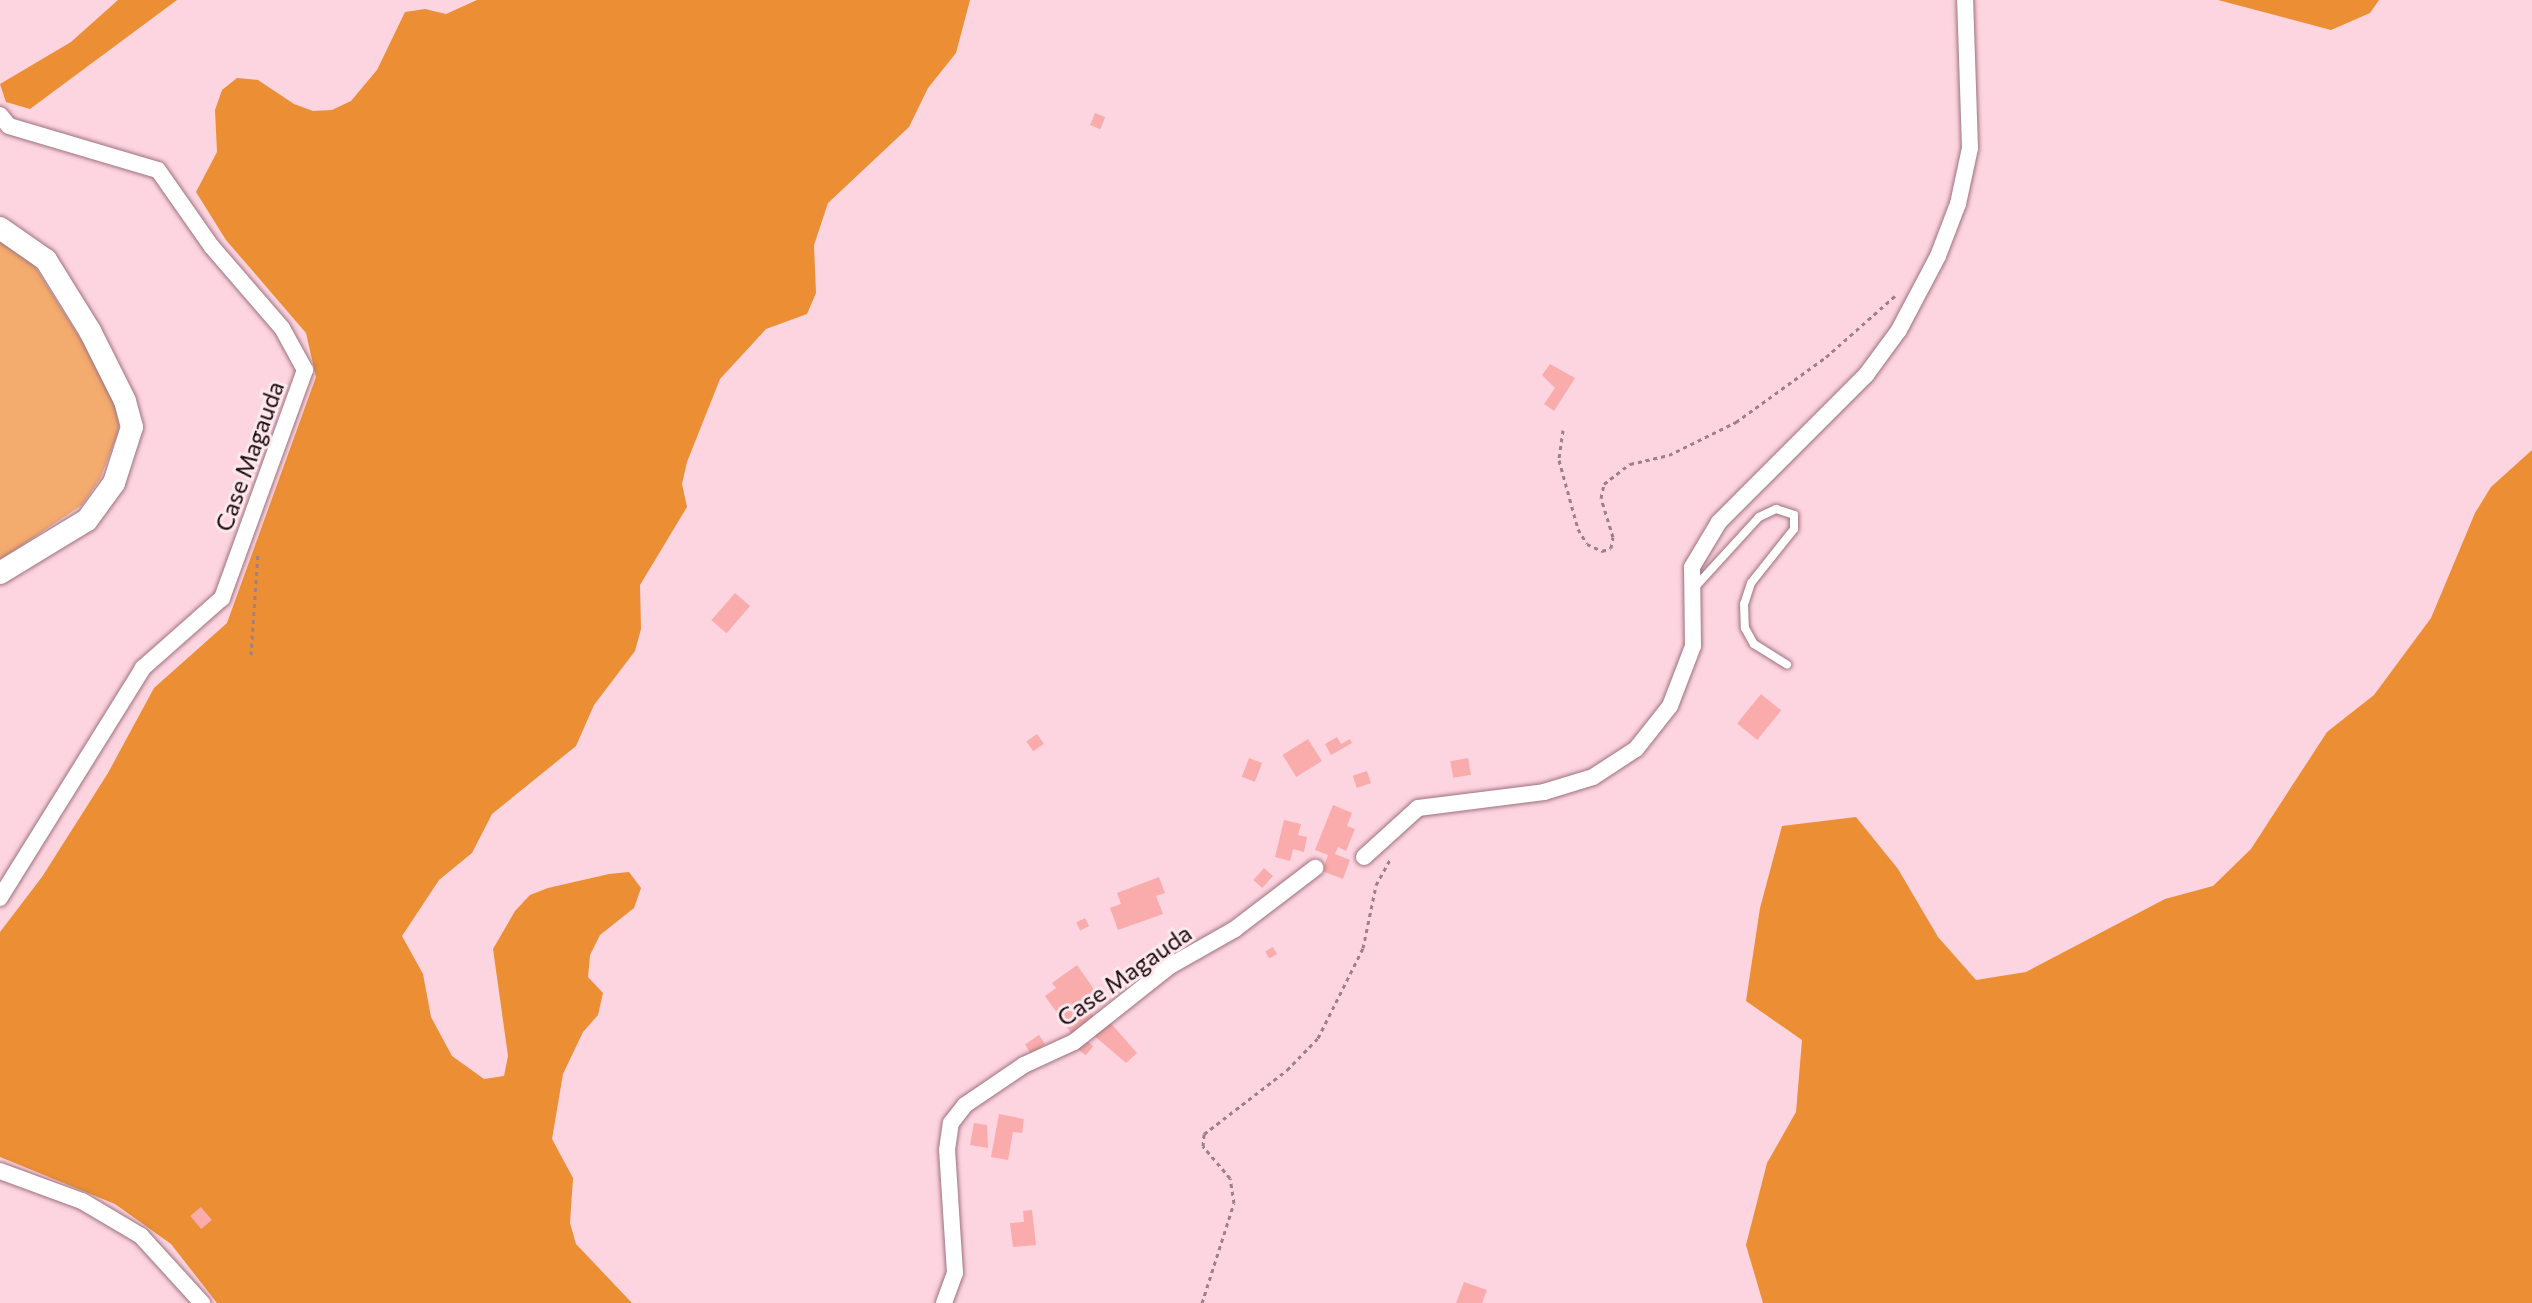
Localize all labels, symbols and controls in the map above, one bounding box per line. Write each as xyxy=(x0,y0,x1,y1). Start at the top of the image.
street label: Case Magauda xyxy=(209,377,289,535)
street label: Case Magauda xyxy=(1051,918,1197,1032)

